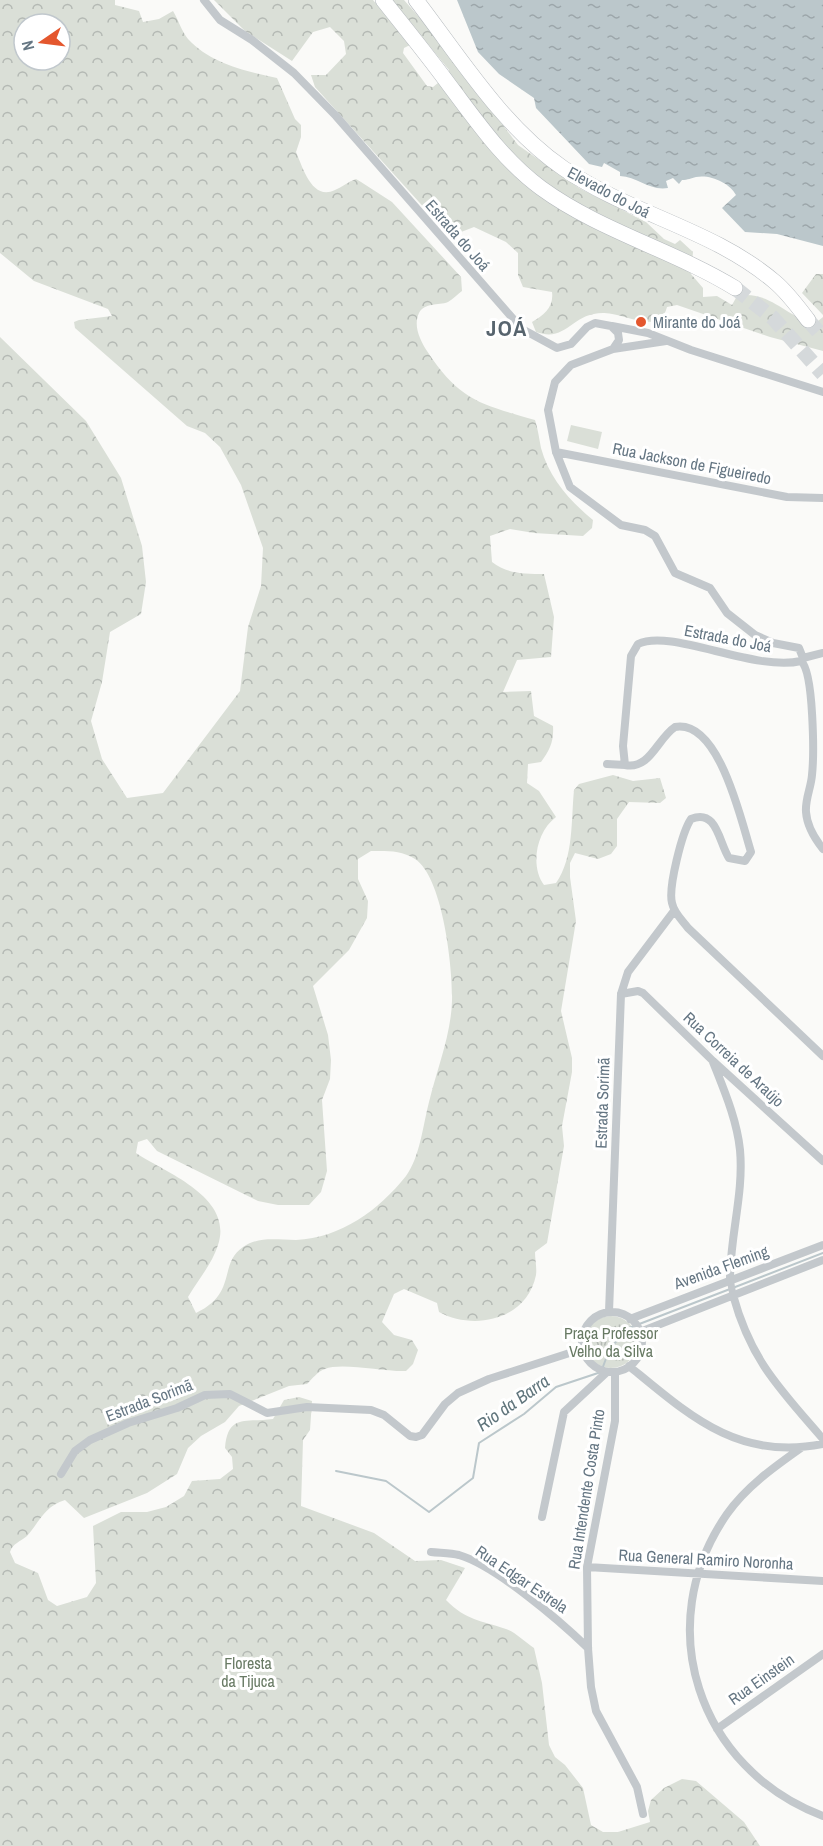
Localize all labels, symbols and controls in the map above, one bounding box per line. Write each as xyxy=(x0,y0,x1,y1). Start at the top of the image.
north arrow xyxy=(12,12,72,72)
text: N xyxy=(16,38,39,53)
street label: Elevado do Joá xyxy=(564,161,655,223)
street label: Estrada do Joá xyxy=(421,194,496,276)
place label: Mirante do Joá xyxy=(653,311,741,333)
district label: JOÁ xyxy=(486,313,528,343)
marker: Mirante do Joá xyxy=(634,315,648,329)
street label: Rua Jackson de Figueiredo xyxy=(611,437,773,489)
street label: Estrada do Joá xyxy=(683,619,774,657)
street label: Rua Correia de Araújo xyxy=(679,1006,789,1112)
street label: Estrada Sorimã xyxy=(589,1056,615,1149)
street label: Avenida Fleming xyxy=(670,1240,772,1295)
park label: Praça Professor Velho da Silva xyxy=(564,1322,659,1362)
water label: Rio da Barra xyxy=(471,1368,554,1437)
street label: Estrada Sorimã xyxy=(103,1373,196,1427)
street label: Rua Intendente Costa Pinto xyxy=(562,1407,610,1571)
street label: Rua Edgar Estrela xyxy=(471,1540,573,1618)
street label: Rua General Ramiro Noronha xyxy=(618,1543,795,1575)
street label: Rua Einstein xyxy=(724,1648,798,1710)
park label: Floresta da Tijuca xyxy=(221,1652,275,1692)

